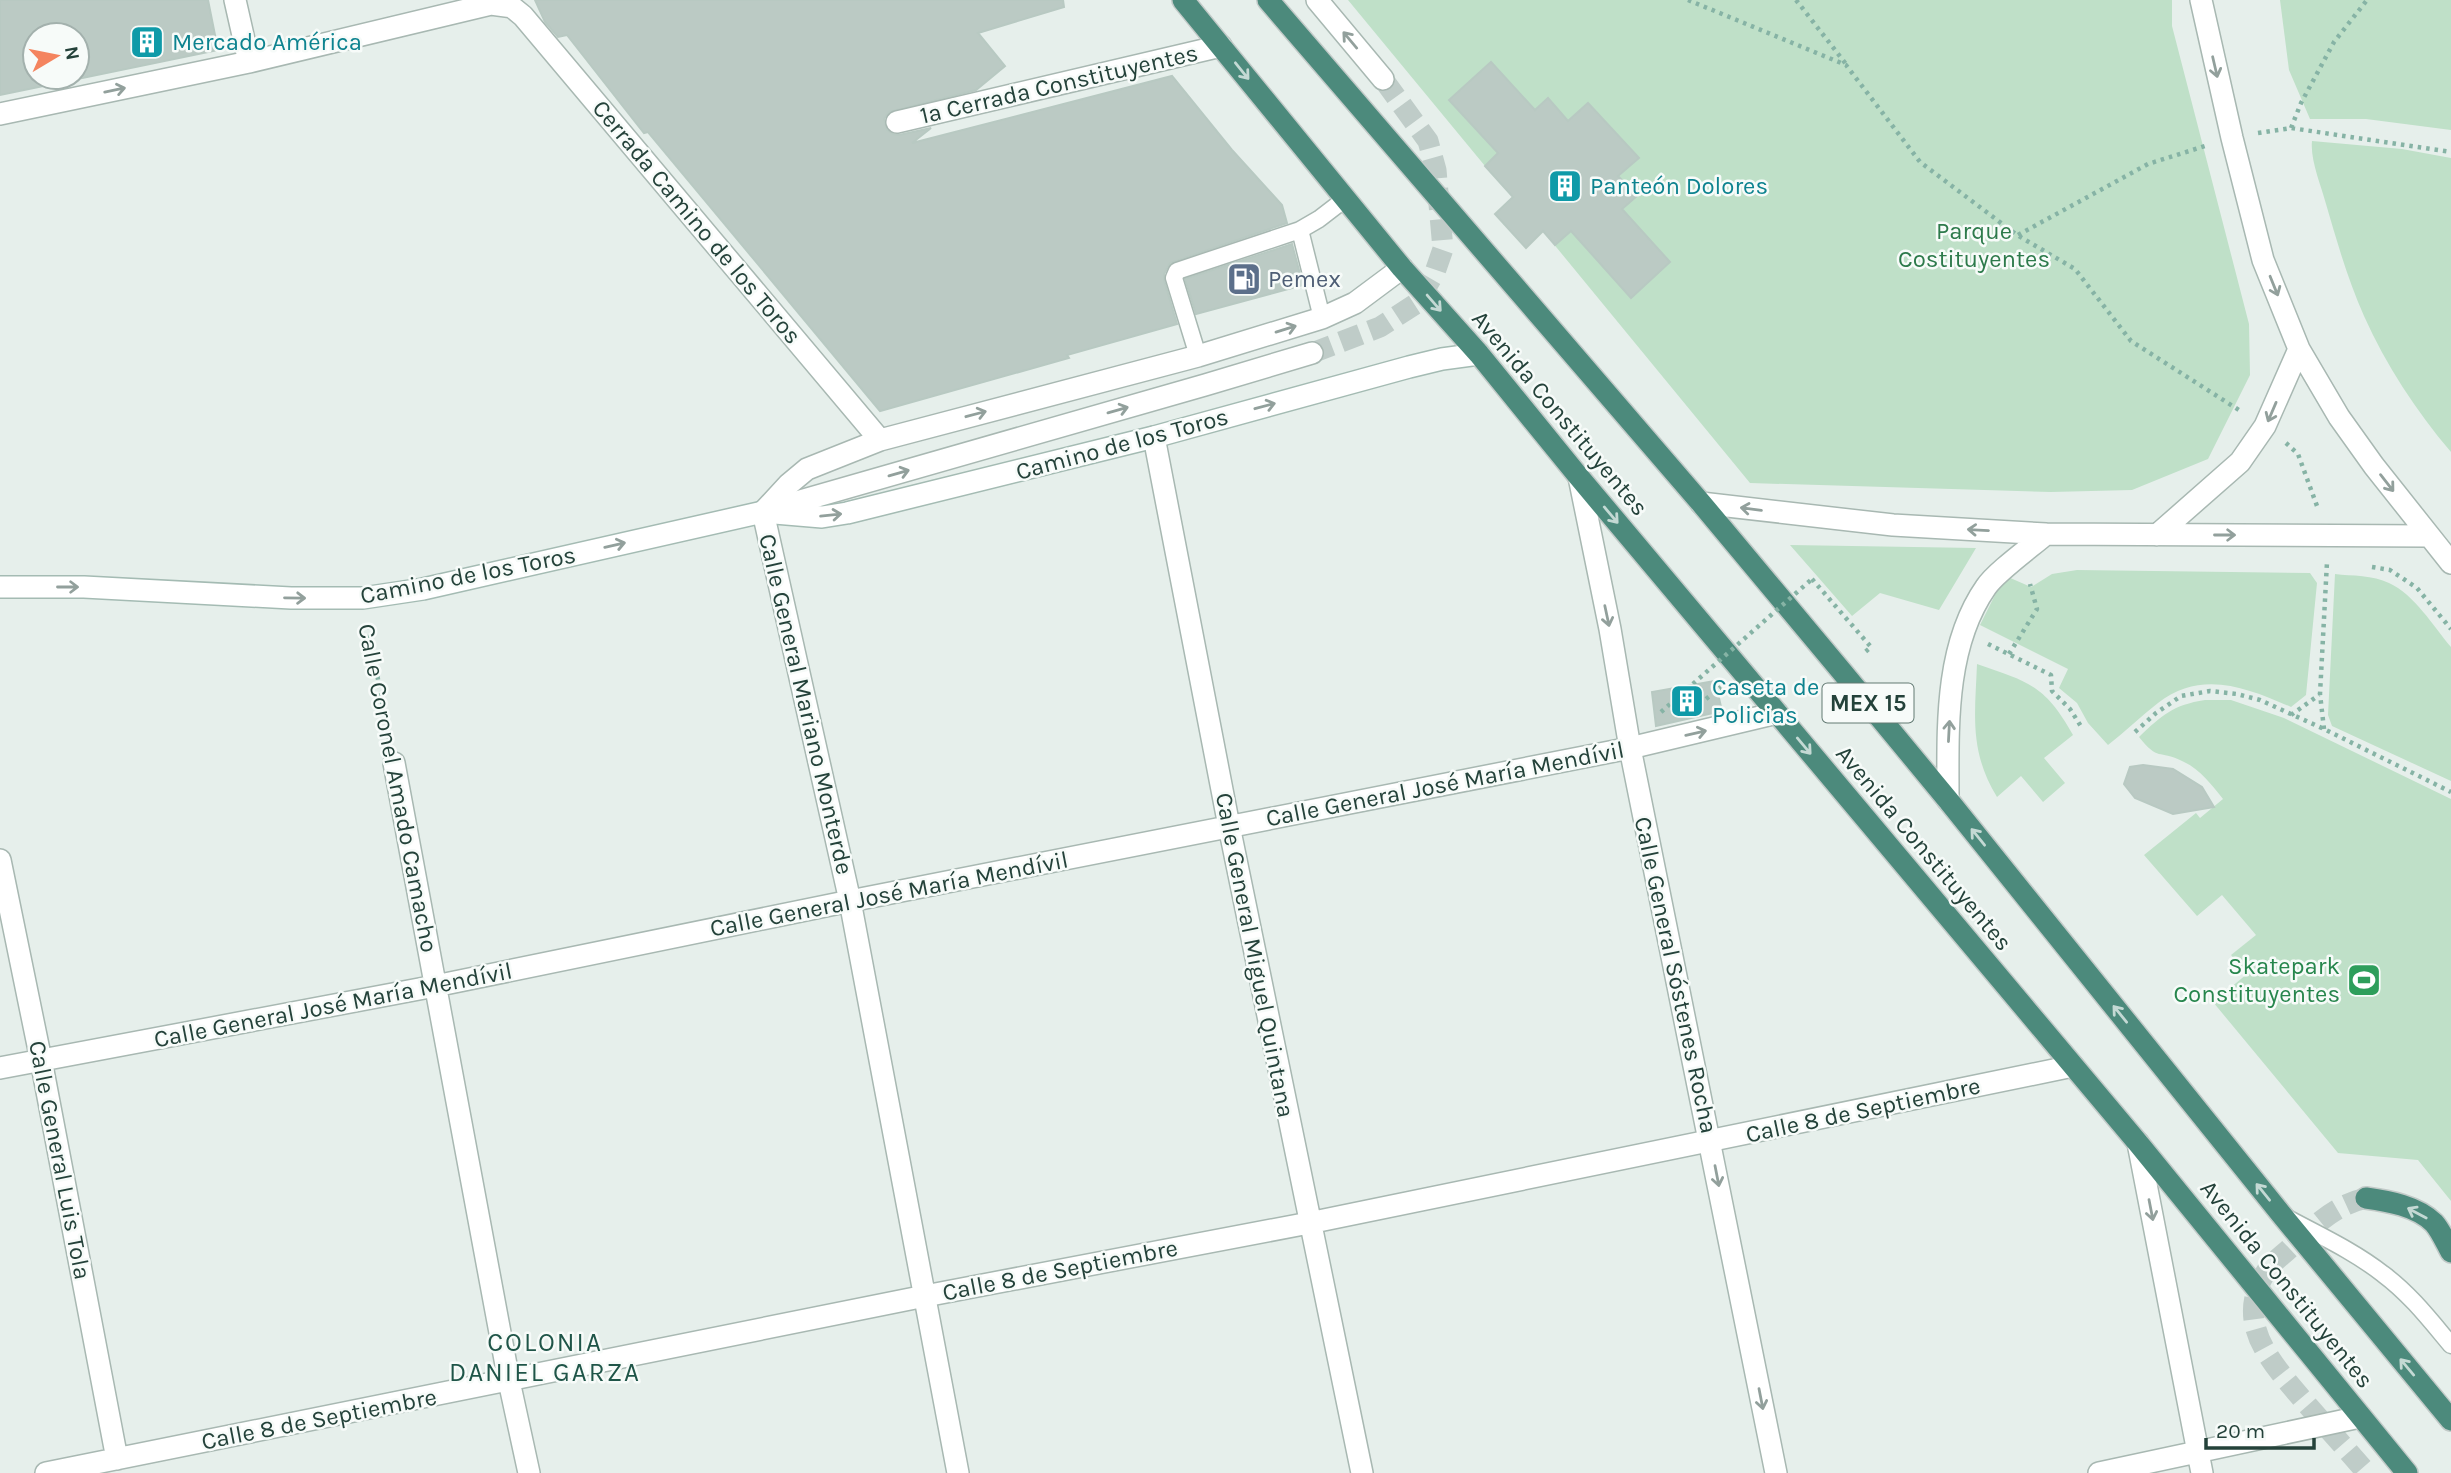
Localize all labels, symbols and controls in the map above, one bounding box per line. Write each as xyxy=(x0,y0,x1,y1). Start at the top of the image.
north arrow xyxy=(21,21,91,91)
building icon: Mercado América xyxy=(128,23,166,61)
place label: Mercado América xyxy=(172,28,362,56)
one-way arrow xyxy=(1342,31,1358,49)
street label: 1a Cerrada Constituyentes xyxy=(917,38,1201,130)
text: N xyxy=(60,45,84,62)
one-way arrow xyxy=(2209,55,2222,78)
one-way arrow xyxy=(1234,62,1250,80)
one-way arrow xyxy=(103,83,126,97)
street label: Cerrada Camino de los Toros xyxy=(587,94,807,350)
building icon: Panteón Dolores xyxy=(1546,167,1584,205)
place label: Panteón Dolores xyxy=(1590,172,1768,200)
park label: Parque Costituyentes xyxy=(1898,217,2050,273)
fuel station icon: Pemex xyxy=(1225,260,1263,298)
place label: Pemex xyxy=(1268,265,1341,293)
one-way arrow xyxy=(2269,275,2282,297)
one-way arrow xyxy=(1426,294,1442,312)
street label: Avenida Constituyentes xyxy=(1466,305,1654,521)
one-way arrow xyxy=(1275,321,1297,334)
one-way arrow xyxy=(1254,399,1276,412)
one-way arrow xyxy=(2265,401,2278,422)
street label: Camino de los Toros xyxy=(1013,402,1231,486)
one-way arrow xyxy=(1107,403,1129,416)
one-way arrow xyxy=(965,407,987,420)
one-way arrow xyxy=(888,466,910,479)
one-way arrow xyxy=(2379,473,2394,491)
one-way arrow xyxy=(1740,502,1763,515)
one-way arrow xyxy=(1603,506,1619,524)
one-way arrow xyxy=(819,509,842,522)
one-way arrow xyxy=(1966,523,1989,536)
one-way arrow xyxy=(2213,528,2236,542)
street label: Calle General Mariano Monterde xyxy=(753,531,859,877)
one-way arrow xyxy=(604,538,626,551)
street label: Camino de los Toros xyxy=(358,540,578,610)
one-way arrow xyxy=(56,580,79,594)
one-way arrow xyxy=(284,591,307,605)
one-way arrow xyxy=(1601,604,1614,627)
street label: Calle Coronel Amado Camacho xyxy=(352,621,444,955)
place label: Caseta de Policias xyxy=(1712,673,1819,729)
building icon: Caseta de Policias xyxy=(1668,682,1706,720)
road number: MEX 15 xyxy=(1822,684,1913,722)
one-way arrow xyxy=(1942,720,1955,743)
one-way arrow xyxy=(1684,725,1707,739)
street label: Calle General José María Mendívil xyxy=(1263,735,1627,833)
one-way arrow xyxy=(1796,737,1812,755)
street label: Avenida Constituyentes xyxy=(1830,740,2018,956)
street label: Calle General Miguel Quintana xyxy=(1210,790,1300,1120)
street label: Calle General Sóstenes Rocha xyxy=(1629,814,1723,1136)
one-way arrow xyxy=(1970,828,1986,846)
street label: Calle General José María Mendívil xyxy=(707,845,1071,943)
place label: Skatepark Constituyentes xyxy=(2173,952,2340,1008)
street label: Calle General José María Mendívil xyxy=(151,956,515,1054)
sports icon: Skatepark Constituyentes xyxy=(2345,961,2383,999)
one-way arrow xyxy=(2113,1006,2128,1024)
street label: Calle General Luis Tola xyxy=(23,1038,97,1282)
street label: Calle 8 de Septiembre xyxy=(1743,1071,1983,1149)
one-way arrow xyxy=(1710,1164,1724,1187)
street label: Avenida Constituyentes xyxy=(2195,1175,2379,1393)
one-way arrow xyxy=(2255,1183,2270,1201)
one-way arrow xyxy=(2145,1198,2158,1221)
one-way arrow xyxy=(2407,1206,2427,1220)
street label: Calle 8 de Septiembre xyxy=(940,1233,1180,1307)
district label: COLONIA DANIEL GARZA xyxy=(449,1327,641,1388)
one-way arrow xyxy=(2400,1358,2416,1376)
street label: Calle 8 de Septiembre xyxy=(199,1382,439,1456)
one-way arrow xyxy=(1755,1387,1769,1410)
scale bar xyxy=(2206,1406,2314,1450)
text: 20 m xyxy=(2216,1419,2265,1443)

